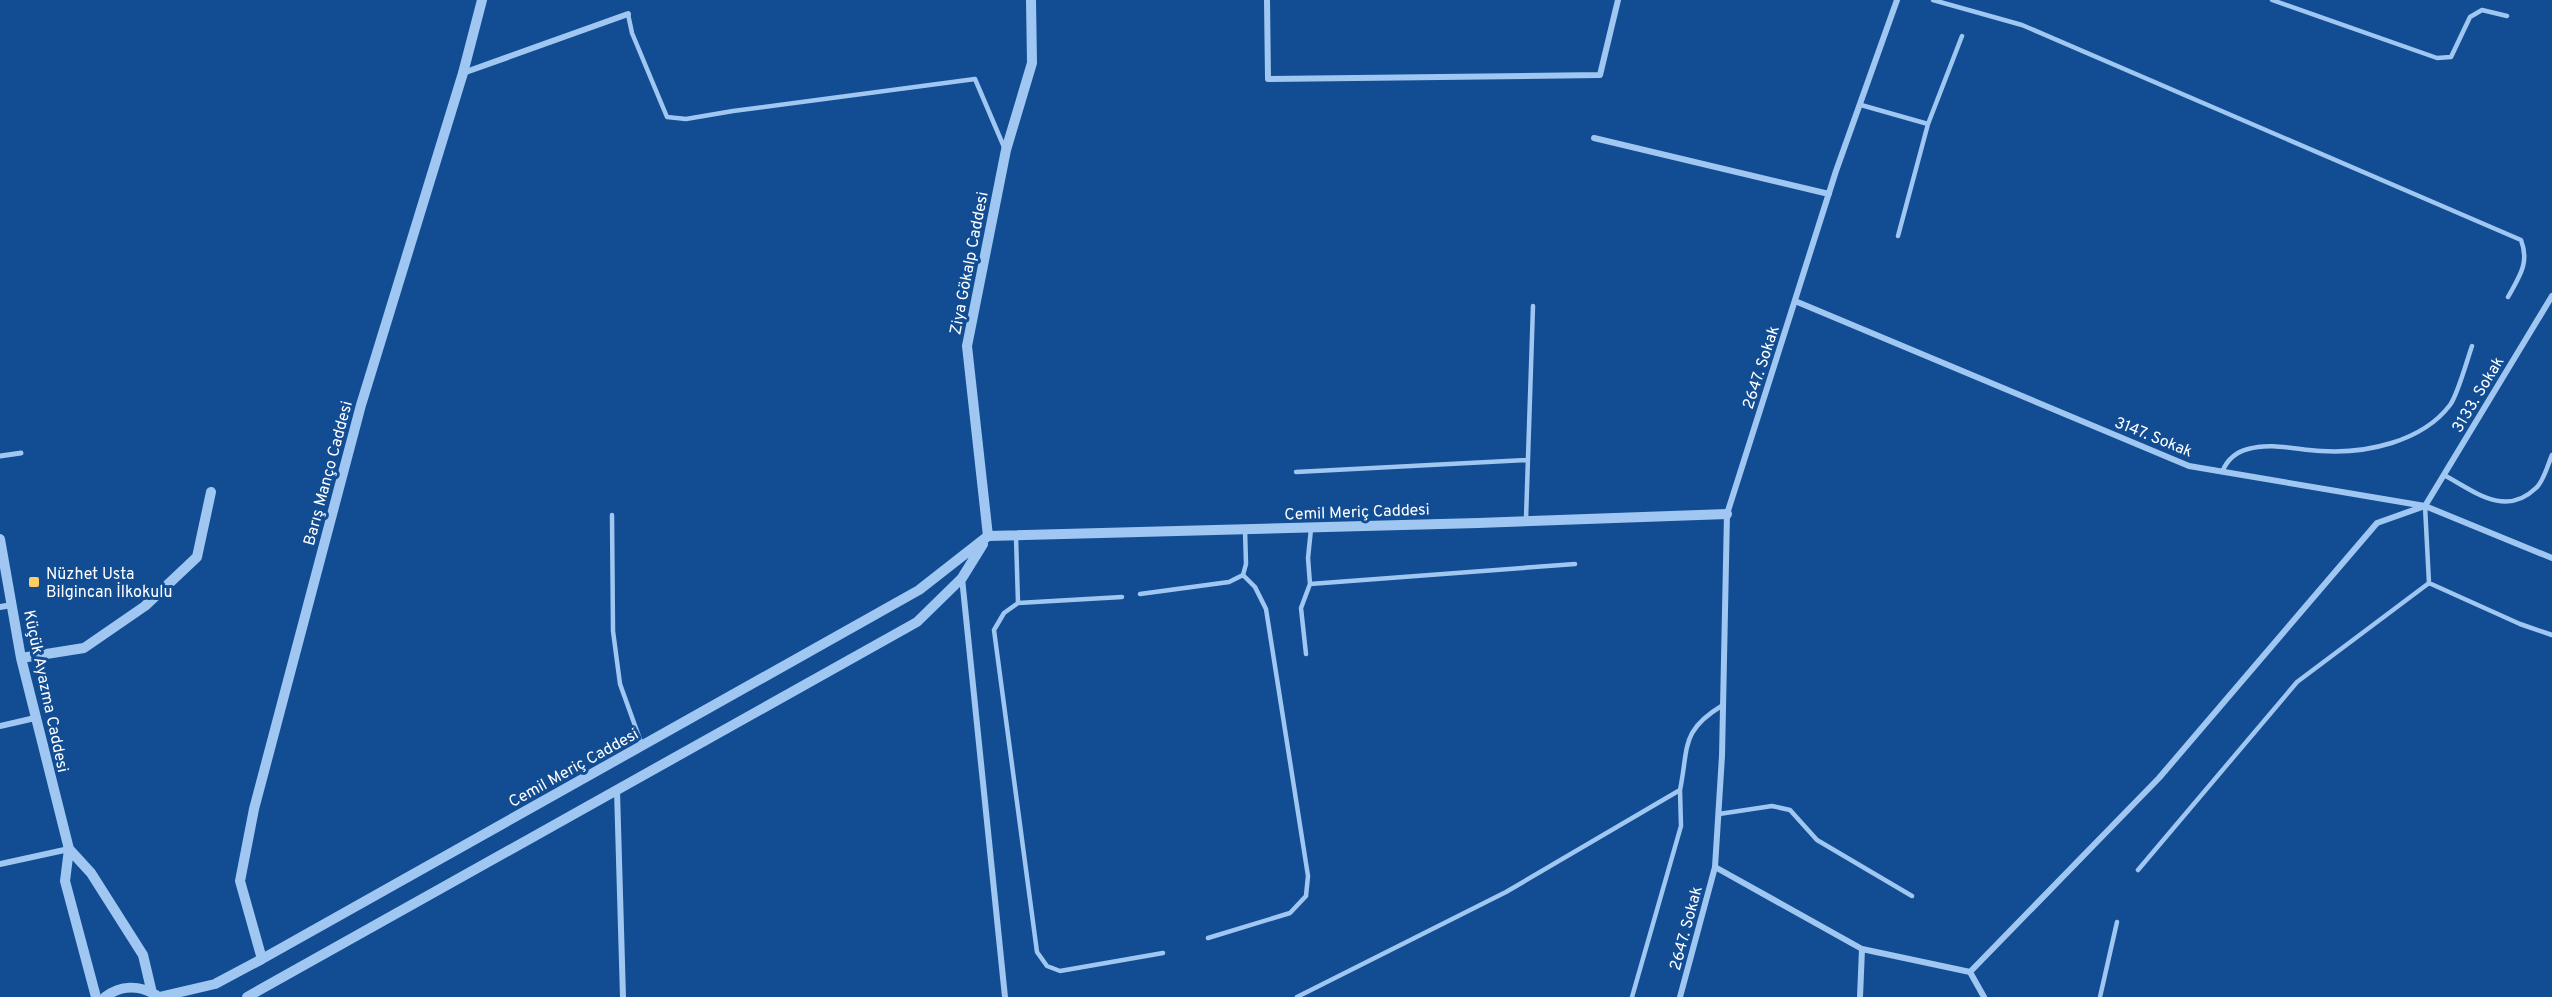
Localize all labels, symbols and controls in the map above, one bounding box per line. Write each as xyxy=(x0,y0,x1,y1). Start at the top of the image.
street label: Ziya Gökalp Caddesi xyxy=(946,190,994,337)
street label: 2647. Sokak xyxy=(1739,323,1785,412)
street label: 3133. Sokak xyxy=(2448,353,2509,437)
street label: Barış Manço Caddesi xyxy=(300,399,358,548)
street label: 3147. Sokak xyxy=(2111,413,2195,463)
street label: Cemil Meriç Caddesi xyxy=(1284,500,1430,526)
place label: Nüzhet Usta Bilgincan İlkokulu xyxy=(46,565,172,603)
marker: Nüzhet Usta Bilgincan İlkokulu xyxy=(27,575,41,589)
street label: Küçük Ayazma Caddesi xyxy=(18,608,72,774)
street label: Cemil Meriç Caddesi xyxy=(506,725,642,813)
street label: 2647. Sokak xyxy=(1666,884,1708,973)

